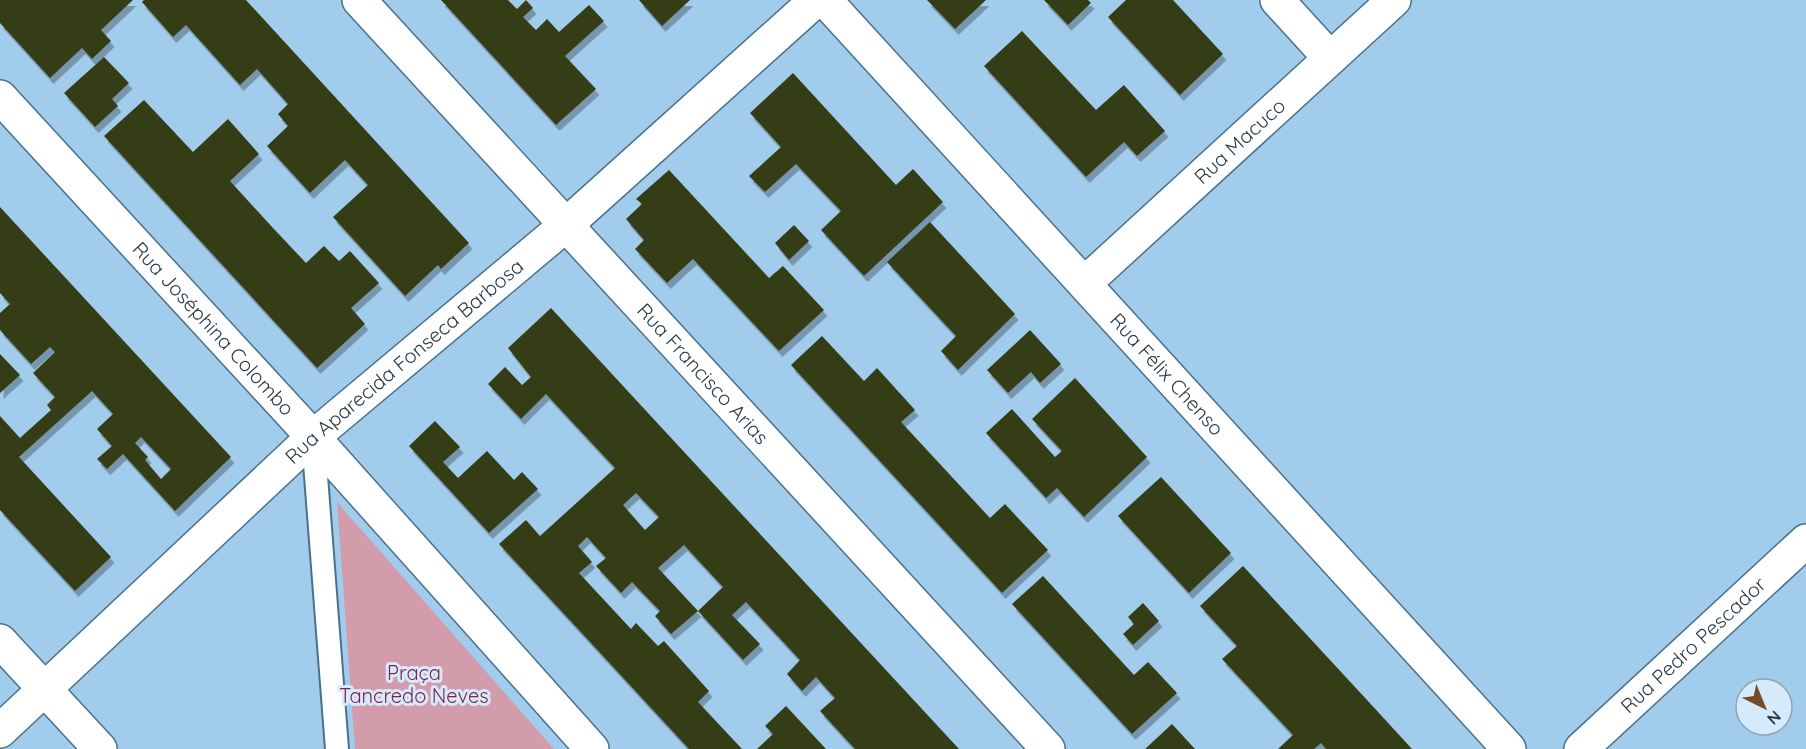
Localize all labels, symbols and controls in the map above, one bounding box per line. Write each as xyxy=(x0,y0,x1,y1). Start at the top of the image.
street label: Rua Macuco xyxy=(1189,93,1290,189)
street label: Rua Joséphina Colombo xyxy=(127,236,300,421)
street label: Rua Aparecida Fonseca Barbosa xyxy=(280,253,528,469)
street label: Rua Francisco Arias xyxy=(632,298,774,449)
street label: Rua Félix Chenso xyxy=(1105,308,1230,441)
street label: Rua Pedro Pescador xyxy=(1615,571,1771,718)
park label: Praça Tancredo Neves xyxy=(339,660,489,708)
north arrow xyxy=(1734,677,1794,737)
text: N xyxy=(1763,707,1785,729)

